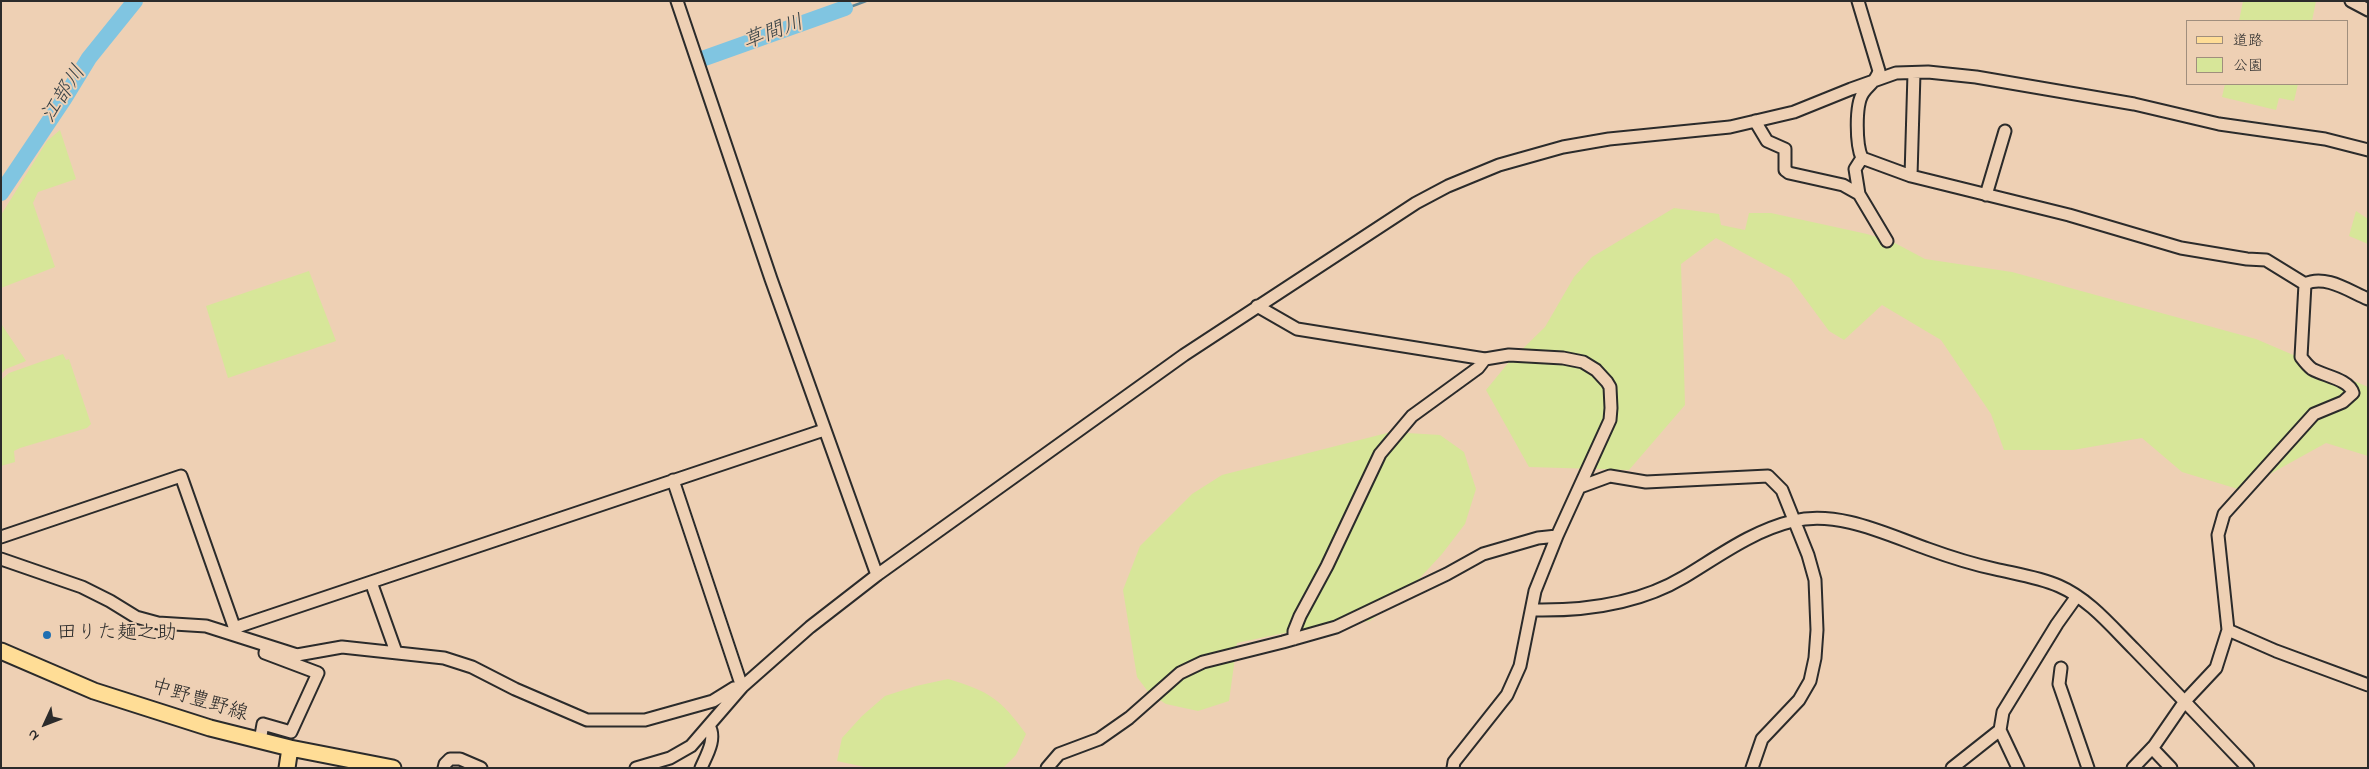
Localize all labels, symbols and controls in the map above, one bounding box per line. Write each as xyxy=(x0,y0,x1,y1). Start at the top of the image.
water label: 草間川 xyxy=(740,11,808,57)
legend xyxy=(2186,20,2349,85)
text: 道路 xyxy=(2233,30,2263,52)
text: 公園 xyxy=(2233,55,2263,77)
water label: 江部川 xyxy=(37,62,93,128)
place label: 田りた麺之助 xyxy=(57,623,177,647)
marker: 田りた麺之助 xyxy=(41,629,53,641)
street label: 中野豊野線 xyxy=(148,676,250,728)
north arrow xyxy=(20,699,70,749)
text: N xyxy=(23,724,45,745)

